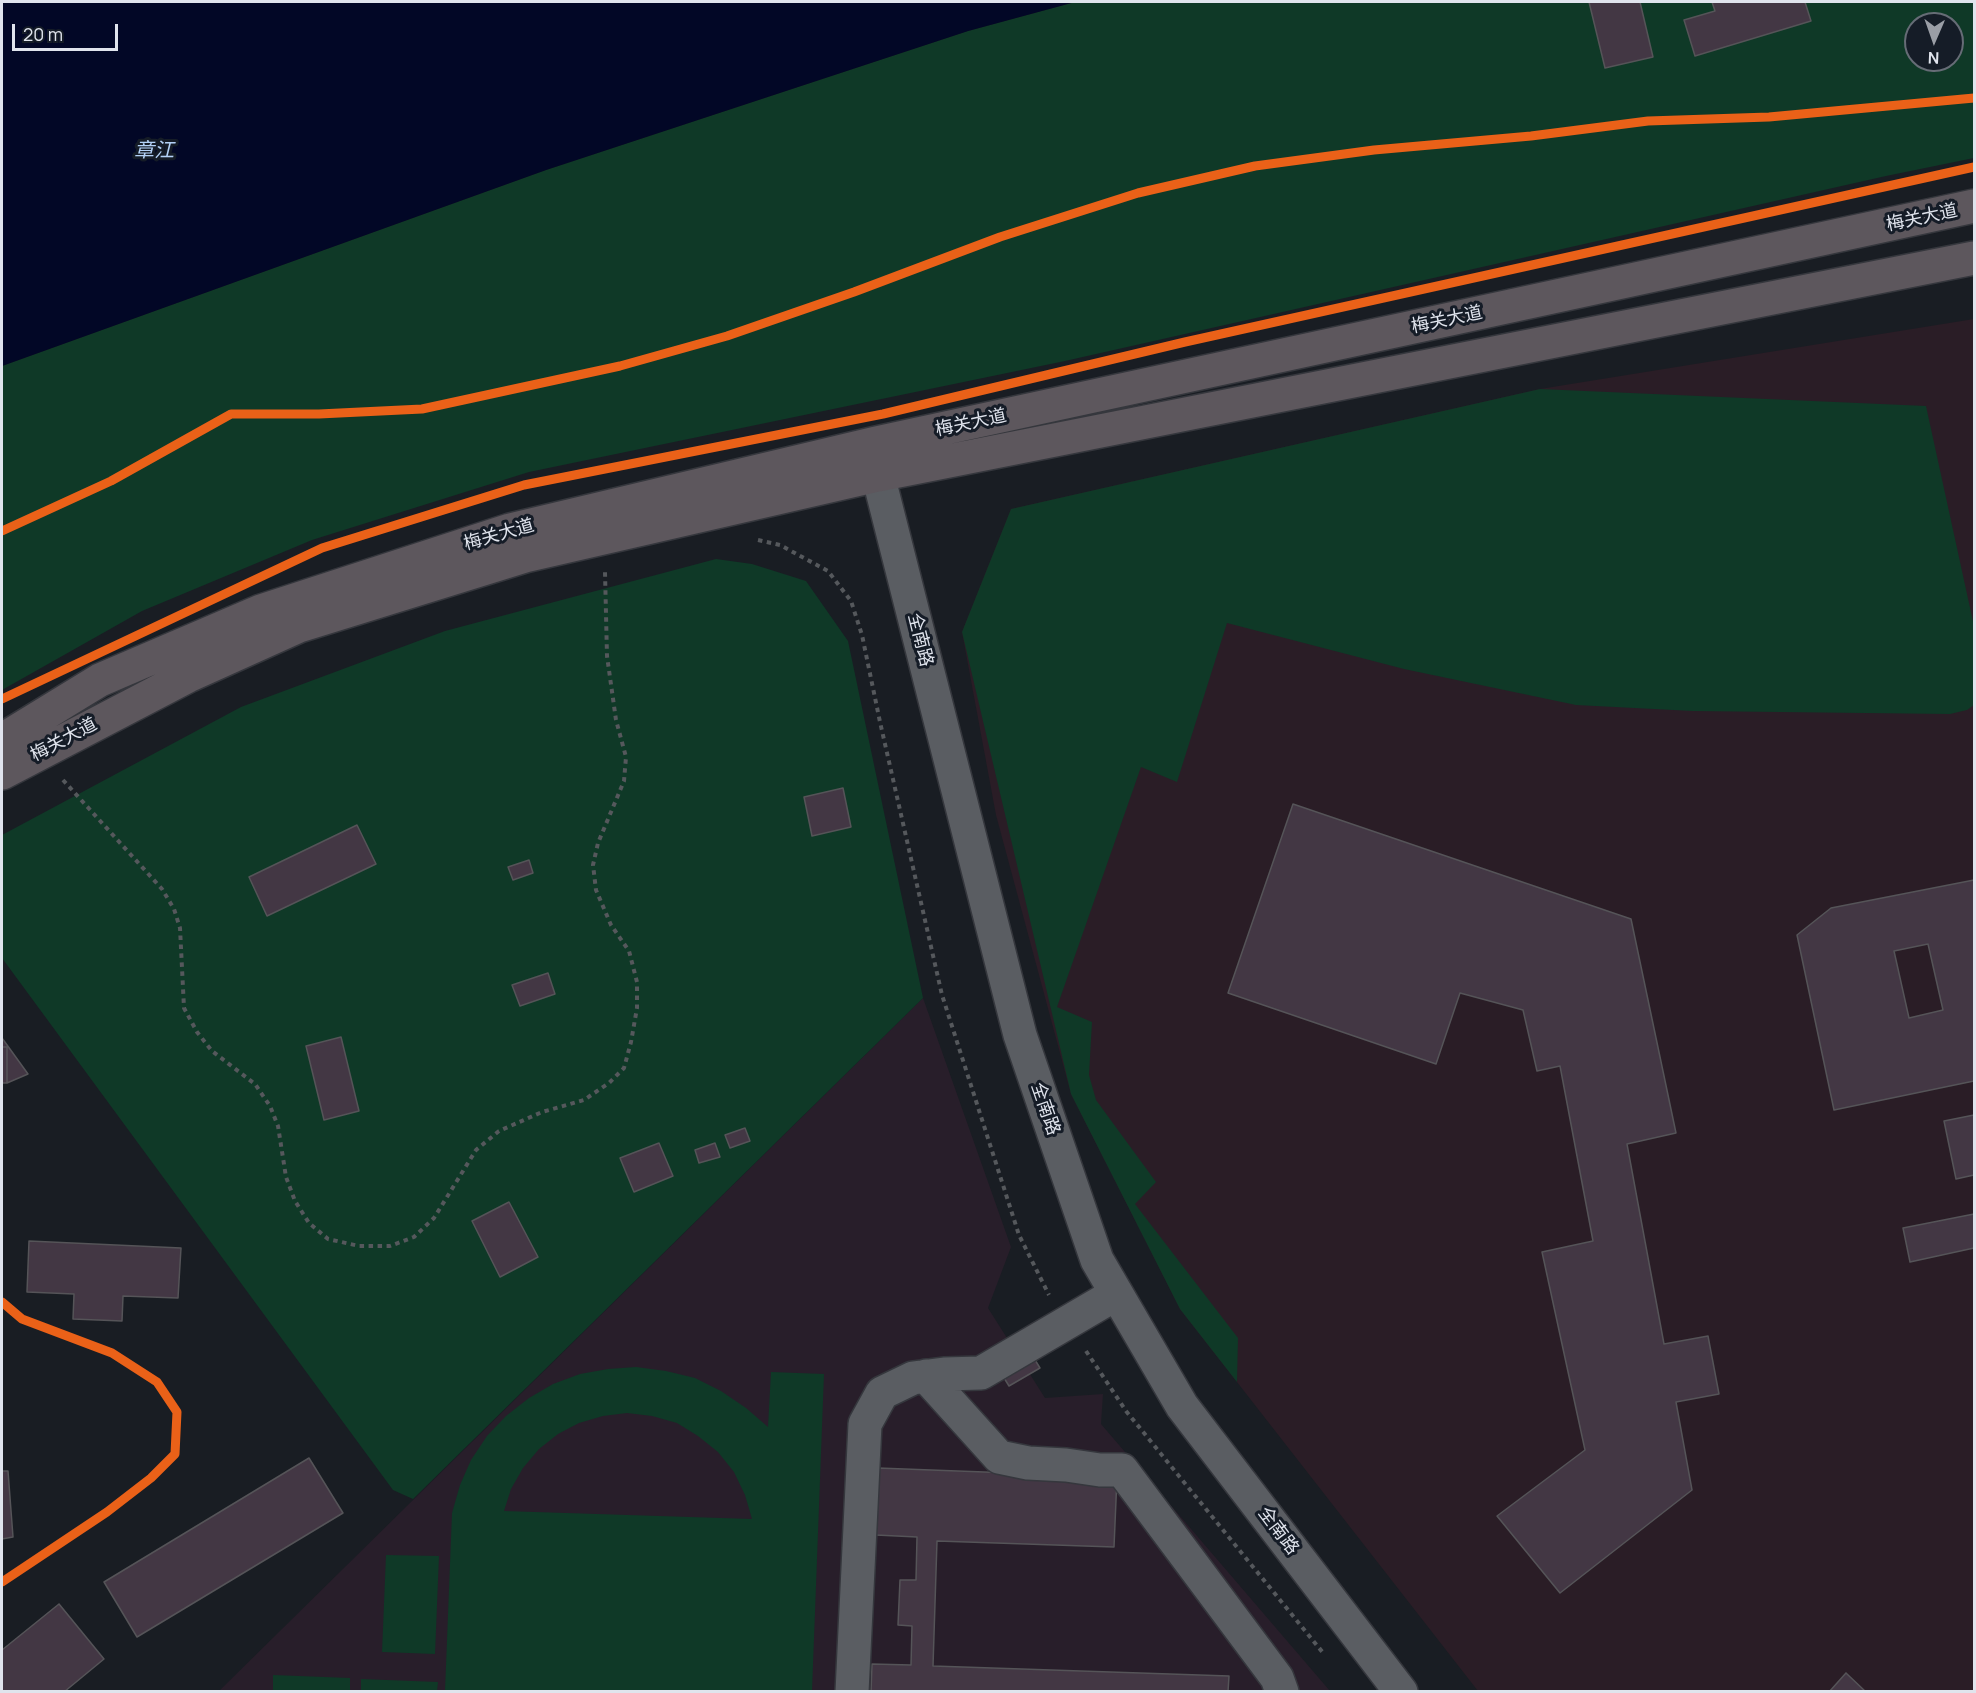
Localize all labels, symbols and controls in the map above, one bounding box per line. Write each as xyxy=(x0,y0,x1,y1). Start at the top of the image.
scale bar xyxy=(15,12,122,50)
north arrow xyxy=(1904,12,1964,72)
text: 20 m xyxy=(23,22,63,46)
text: N xyxy=(1927,47,1940,69)
water label: 章江 xyxy=(134,139,174,163)
street label: 梅关大道 xyxy=(1885,200,1959,236)
street label: 梅关大道 xyxy=(1410,302,1484,338)
street label: 梅关大道 xyxy=(934,405,1008,441)
street label: 梅关大道 xyxy=(461,515,537,555)
street label: 全南路 xyxy=(903,611,937,669)
street label: 梅关大道 xyxy=(27,714,101,766)
street label: 全南路 xyxy=(1026,1080,1064,1138)
street label: 全南路 xyxy=(1253,1503,1303,1559)

